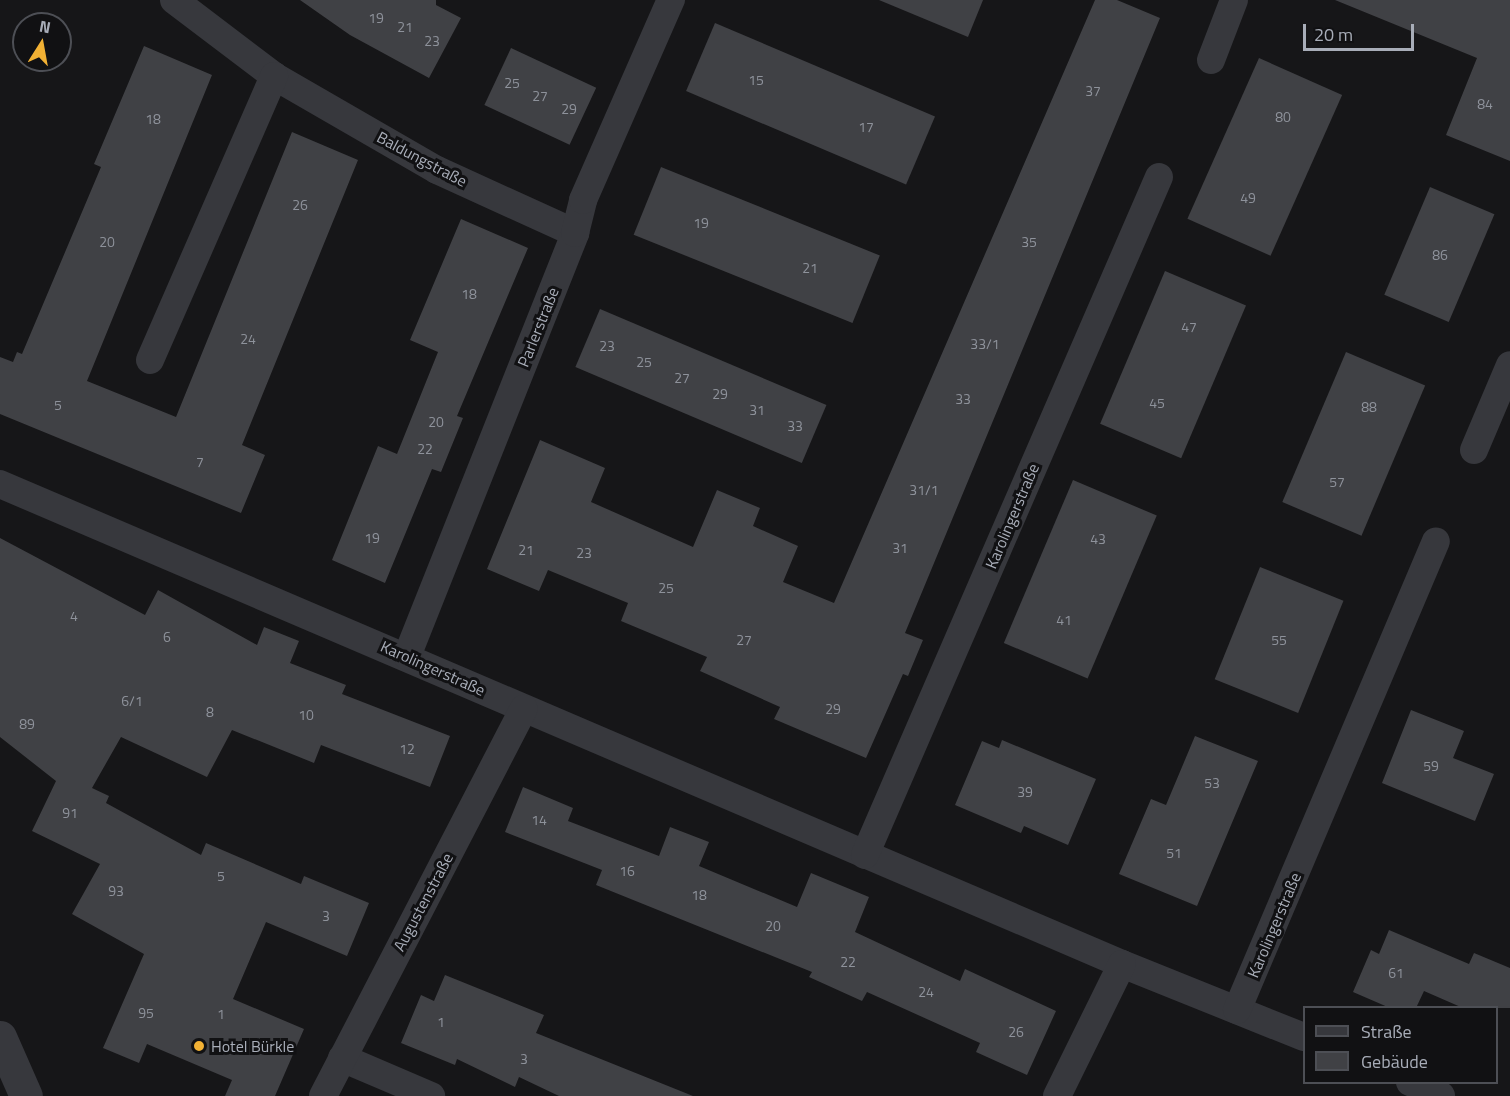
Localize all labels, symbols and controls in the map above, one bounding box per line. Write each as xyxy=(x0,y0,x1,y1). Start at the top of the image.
house number: 19 xyxy=(368,10,384,26)
north arrow xyxy=(12,12,72,72)
scale bar xyxy=(1306,12,1417,50)
text: N xyxy=(37,13,53,39)
house number: 21 xyxy=(397,19,413,35)
text: 20 m xyxy=(1314,21,1353,48)
house number: 23 xyxy=(424,33,440,49)
house number: 15 xyxy=(748,72,764,88)
house number: 25 xyxy=(504,75,520,91)
house number: 37 xyxy=(1085,83,1101,99)
house number: 27 xyxy=(532,88,548,104)
house number: 84 xyxy=(1477,96,1493,112)
house number: 29 xyxy=(561,101,577,117)
house number: 80 xyxy=(1275,109,1291,125)
house number: 18 xyxy=(145,111,161,127)
house number: 17 xyxy=(858,119,874,135)
street label: Baldungstraße xyxy=(374,127,470,191)
house number: 49 xyxy=(1240,190,1256,206)
house number: 26 xyxy=(292,197,308,213)
house number: 19 xyxy=(693,215,709,231)
house number: 20 xyxy=(99,234,115,250)
house number: 35 xyxy=(1021,234,1037,250)
house number: 86 xyxy=(1432,247,1448,263)
house number: 21 xyxy=(802,260,818,276)
street label: Parlerstraße xyxy=(513,284,563,370)
house number: 18 xyxy=(461,286,477,302)
house number: 47 xyxy=(1181,319,1197,335)
house number: 24 xyxy=(240,331,256,347)
house number: 33/1 xyxy=(970,336,1000,352)
house number: 23 xyxy=(599,338,615,354)
house number: 25 xyxy=(636,354,652,370)
house number: 27 xyxy=(674,370,690,386)
house number: 29 xyxy=(712,386,728,402)
house number: 33 xyxy=(955,391,971,407)
house number: 45 xyxy=(1149,395,1165,411)
house number: 5 xyxy=(54,397,62,413)
house number: 88 xyxy=(1361,399,1377,415)
house number: 31 xyxy=(749,402,765,418)
house number: 20 xyxy=(428,414,444,430)
house number: 33 xyxy=(787,418,803,434)
house number: 22 xyxy=(417,441,433,457)
house number: 7 xyxy=(196,454,204,470)
street label: Karolingerstraße xyxy=(981,460,1043,572)
house number: 57 xyxy=(1329,474,1345,490)
house number: 31/1 xyxy=(909,482,939,498)
house number: 19 xyxy=(364,530,380,546)
house number: 43 xyxy=(1090,531,1106,547)
house number: 31 xyxy=(892,540,908,556)
house number: 21 xyxy=(518,542,534,558)
house number: 23 xyxy=(576,545,592,561)
house number: 25 xyxy=(658,580,674,596)
house number: 4 xyxy=(70,608,78,624)
house number: 41 xyxy=(1056,612,1072,628)
house number: 6 xyxy=(163,629,171,645)
house number: 27 xyxy=(736,632,752,648)
house number: 55 xyxy=(1271,632,1287,648)
street label: Karolingerstraße xyxy=(378,636,488,700)
house number: 6/1 xyxy=(121,693,143,709)
house number: 29 xyxy=(825,701,841,717)
house number: 8 xyxy=(206,704,214,720)
house number: 10 xyxy=(298,707,314,723)
house number: 89 xyxy=(19,716,35,732)
house number: 12 xyxy=(399,741,415,757)
house number: 59 xyxy=(1423,758,1439,774)
house number: 53 xyxy=(1204,775,1220,791)
house number: 39 xyxy=(1017,784,1033,800)
house number: 91 xyxy=(62,805,78,821)
house number: 14 xyxy=(531,812,547,828)
house number: 51 xyxy=(1166,845,1182,861)
street label: Augustenstraße xyxy=(389,850,457,954)
house number: 16 xyxy=(619,863,635,879)
house number: 5 xyxy=(217,868,225,884)
street label: Karolingerstraße xyxy=(1243,869,1305,981)
house number: 93 xyxy=(108,883,124,899)
house number: 18 xyxy=(691,887,707,903)
house number: 3 xyxy=(322,908,330,924)
house number: 20 xyxy=(765,918,781,934)
house number: 22 xyxy=(840,954,856,970)
house number: 61 xyxy=(1388,965,1404,981)
house number: 24 xyxy=(918,984,934,1000)
house number: 95 xyxy=(138,1005,154,1021)
house number: 1 xyxy=(217,1006,225,1022)
legend xyxy=(1303,1006,1498,1084)
house number: 1 xyxy=(437,1014,445,1030)
text: Straße xyxy=(1361,1018,1412,1045)
house number: 26 xyxy=(1008,1024,1024,1040)
place label: Hotel Bürkle xyxy=(211,1036,294,1056)
marker: Hotel Bürkle xyxy=(192,1039,206,1053)
text: Gebäude xyxy=(1361,1048,1428,1075)
house number: 3 xyxy=(520,1051,528,1067)

